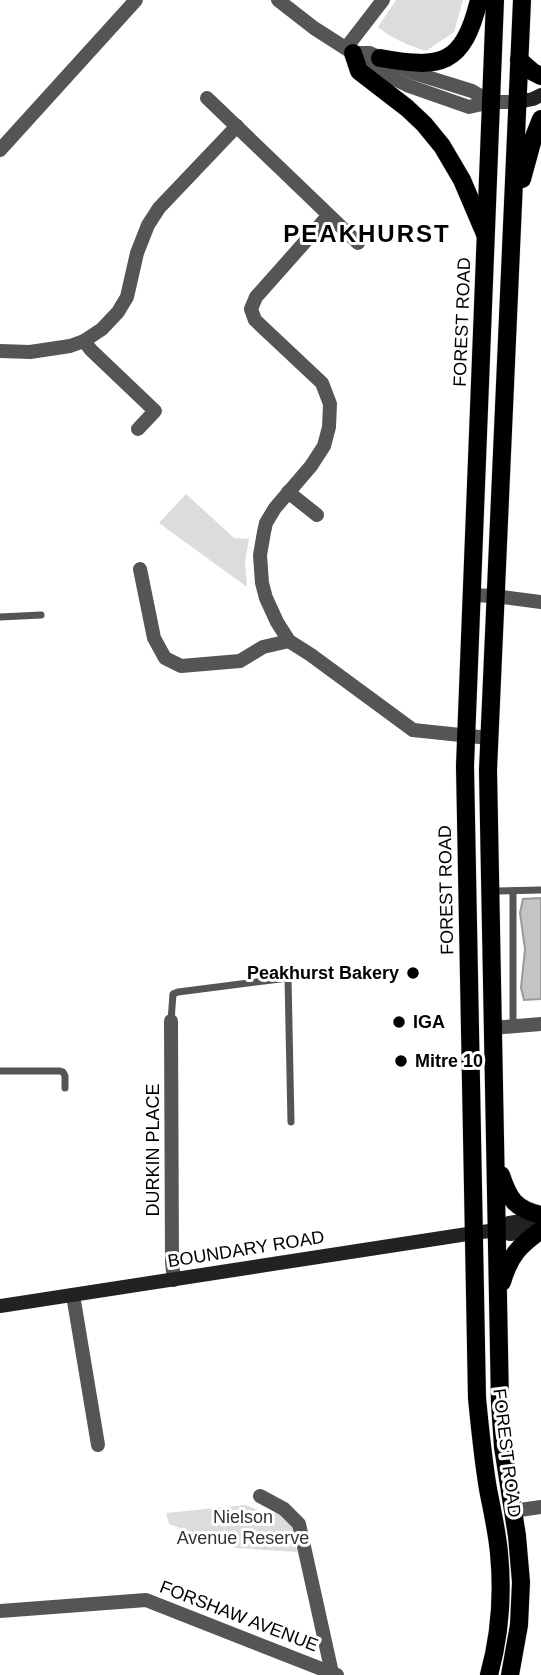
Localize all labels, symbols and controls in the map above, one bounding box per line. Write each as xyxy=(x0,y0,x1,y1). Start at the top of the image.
district label: PEAKHURST xyxy=(283,220,451,247)
street label: FOREST ROAD xyxy=(450,257,474,387)
street label: FOREST ROAD xyxy=(435,825,457,955)
place label: Peakhurst Bakery xyxy=(247,963,399,983)
marker: Peakhurst Bakery xyxy=(405,965,421,981)
place label: IGA xyxy=(413,1012,445,1032)
marker: IGA xyxy=(391,1014,407,1030)
place label: Mitre 10 xyxy=(415,1051,483,1071)
marker: Mitre 10 xyxy=(393,1053,409,1069)
street label: DURKIN PLACE xyxy=(143,1083,163,1217)
street label: BOUNDARY ROAD xyxy=(166,1227,326,1271)
street label: FOREST ROAD xyxy=(489,1387,525,1519)
park label: Nielson Avenue Reserve xyxy=(177,1507,309,1548)
street label: FORSHAW AVENUE xyxy=(157,1577,321,1655)

